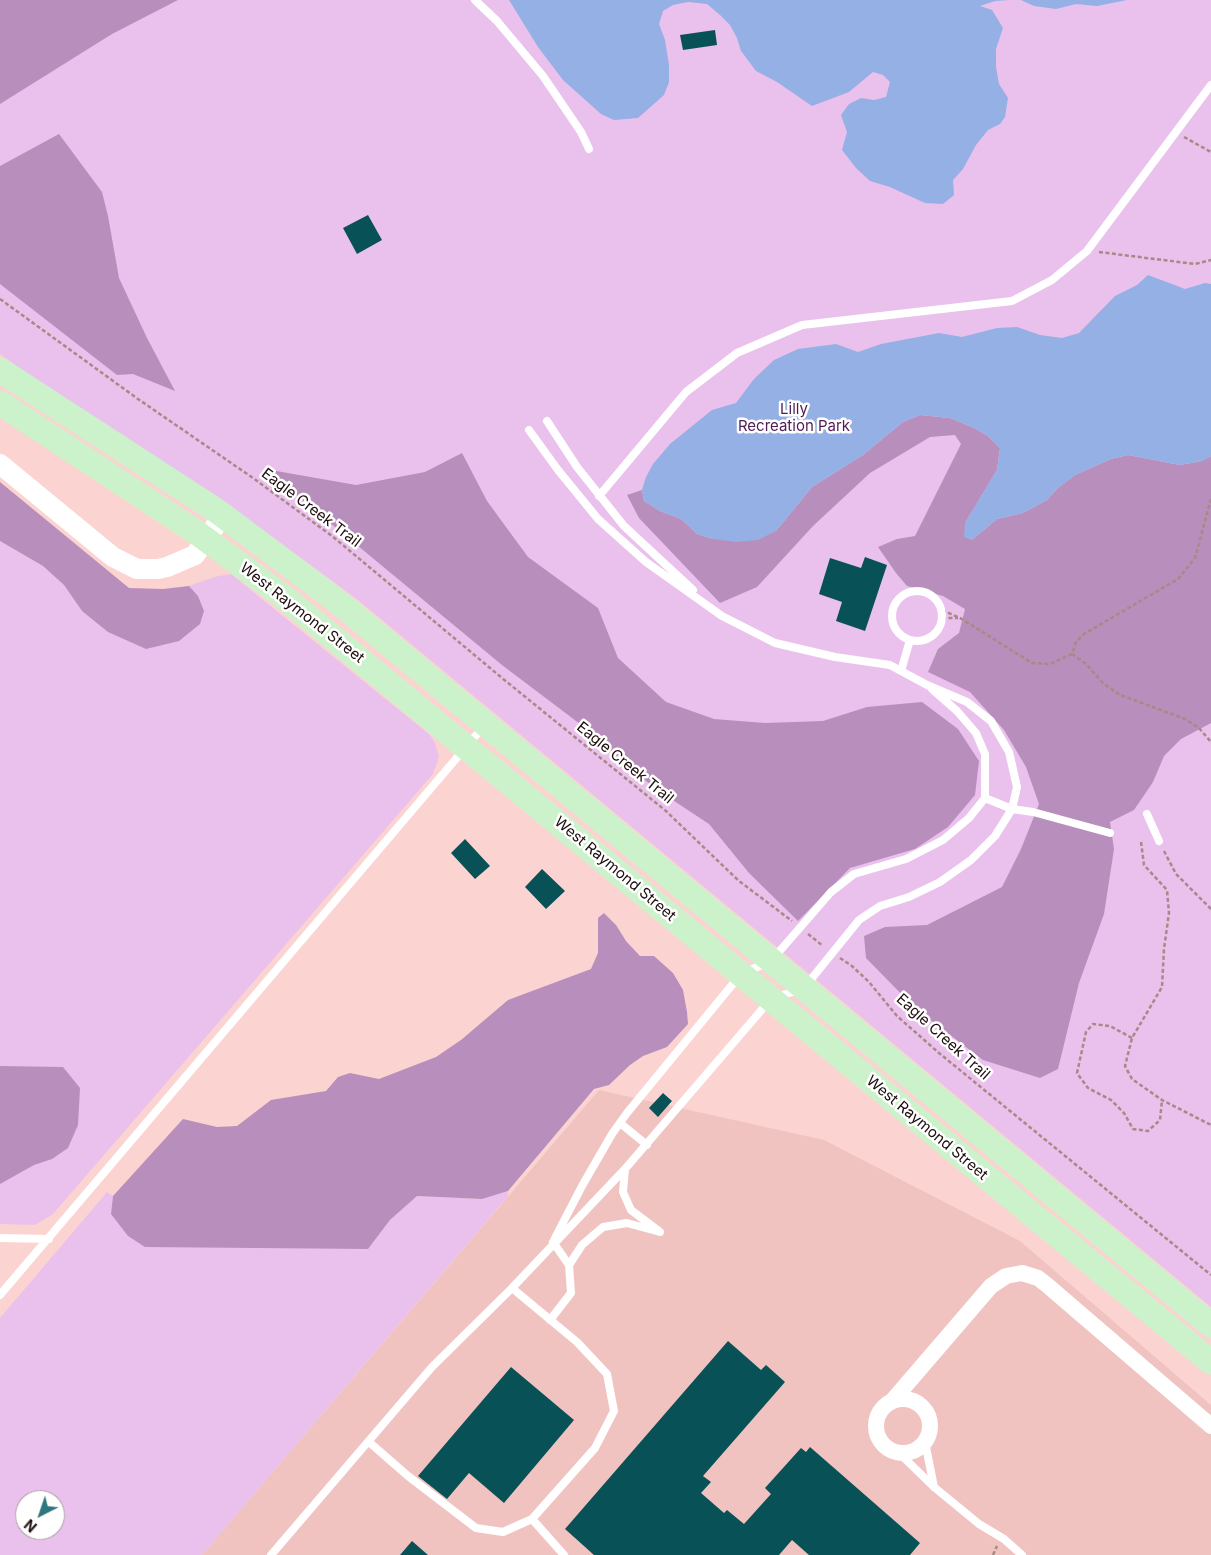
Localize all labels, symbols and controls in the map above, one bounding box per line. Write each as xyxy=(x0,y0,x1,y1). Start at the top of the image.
park label: Lilly Recreation Park xyxy=(738,400,850,435)
street label: Eagle Creek Trail xyxy=(258,465,364,551)
street label: West Raymond Street xyxy=(236,559,368,667)
street label: Eagle Creek Trail xyxy=(573,718,677,808)
street label: West Raymond Street xyxy=(551,813,679,925)
street label: Eagle Creek Trail xyxy=(893,990,993,1084)
street label: West Raymond Street xyxy=(863,1072,991,1184)
north arrow xyxy=(15,1490,65,1540)
text: N xyxy=(21,1516,40,1536)

